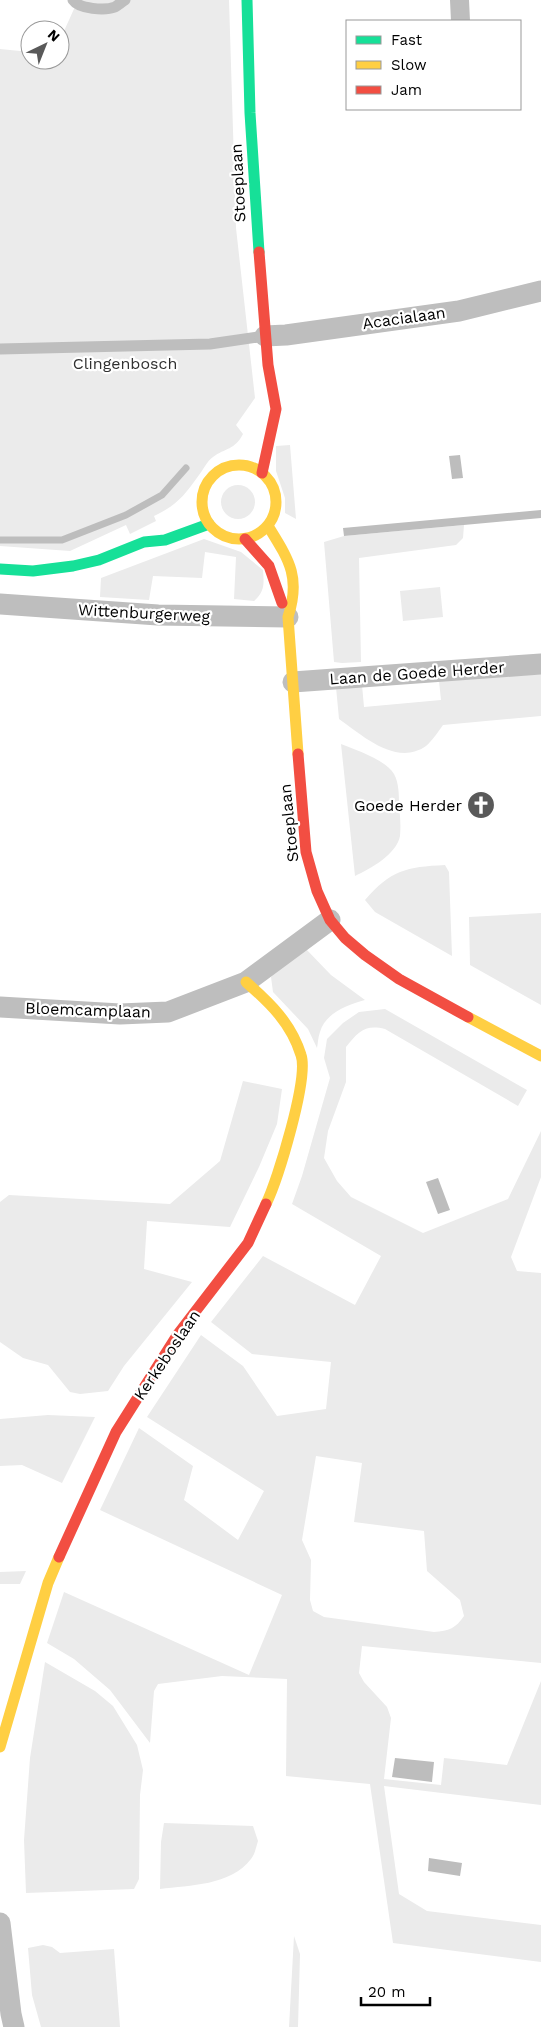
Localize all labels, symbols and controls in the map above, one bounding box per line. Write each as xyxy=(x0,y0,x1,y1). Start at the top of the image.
north arrow xyxy=(20,20,70,70)
legend xyxy=(346,20,521,110)
text: N xyxy=(45,26,63,45)
text: Fast xyxy=(391,31,423,49)
text: Slow xyxy=(391,56,427,74)
text: Jam xyxy=(391,81,422,99)
street label: Stoeplaan xyxy=(226,143,250,223)
street label: Acacialaan xyxy=(361,303,447,333)
park label: Clingenbosch xyxy=(73,354,177,373)
street label: Wittenburgerweg xyxy=(77,600,211,626)
street label: Laan de Goede Herder xyxy=(329,657,506,689)
street label: Stoeplaan xyxy=(275,783,303,863)
church icon: Goede Herder xyxy=(466,790,496,820)
place label: Goede Herder xyxy=(354,796,462,815)
street label: Bloemcamplaan xyxy=(25,998,151,1022)
street label: Kerkeboslaan xyxy=(130,1306,204,1404)
scale bar xyxy=(361,1974,430,2006)
text: 20 m xyxy=(368,1983,406,2001)

